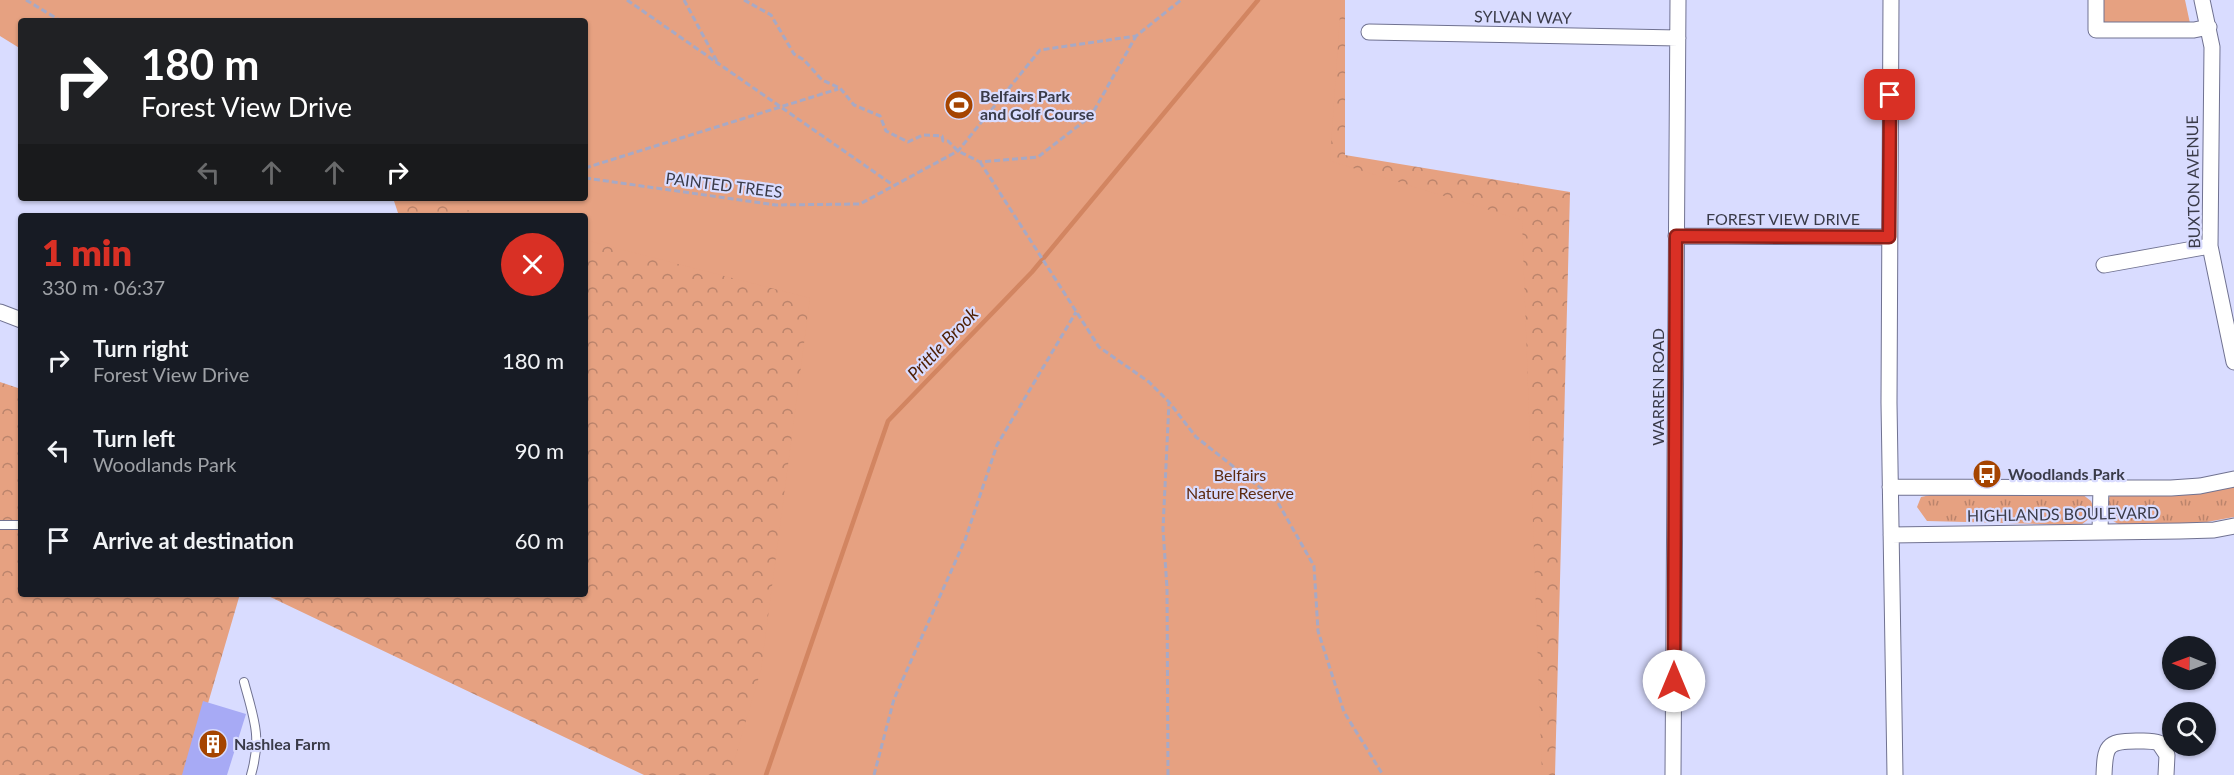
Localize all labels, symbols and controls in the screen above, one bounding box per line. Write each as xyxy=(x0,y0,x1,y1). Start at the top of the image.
street label: SYLVAN WAY xyxy=(1474,6,1572,27)
text: 180 m xyxy=(141,39,259,89)
icon: right xyxy=(42,42,120,120)
pin xyxy=(1864,69,1915,120)
icon: arrive xyxy=(1873,78,1906,111)
place label: Belfairs Park and Golf Course xyxy=(980,86,1095,123)
sports icon: Belfairs Park and Golf Course xyxy=(943,89,975,121)
text: Forest View Drive xyxy=(141,90,352,123)
street label: BUXTON AVENUE xyxy=(2182,115,2203,249)
icon: left xyxy=(192,156,225,189)
icon: ahead xyxy=(255,156,288,189)
icon: ahead xyxy=(318,156,351,189)
icon: right xyxy=(381,156,414,189)
street label: PAINTED TREES xyxy=(665,168,784,201)
street label: FOREST VIEW DRIVE xyxy=(1706,209,1860,228)
text: 1 min xyxy=(42,230,132,274)
button: close xyxy=(501,233,564,296)
text: 330 m · 06:37 xyxy=(42,275,165,299)
water label: Prittle Brook xyxy=(902,302,983,384)
street label: WARREN ROAD xyxy=(1648,328,1667,446)
text: Turn right xyxy=(93,335,188,362)
icon: right xyxy=(42,344,75,377)
text: 180 m xyxy=(502,347,564,374)
text: Forest View Drive xyxy=(93,362,249,386)
text: Turn left xyxy=(93,425,175,452)
icon: left xyxy=(42,434,75,467)
text: 90 m xyxy=(515,437,564,464)
text: Woodlands Park xyxy=(93,452,236,476)
bus stop icon: Woodlands Park xyxy=(1971,458,2003,490)
place label: Woodlands Park xyxy=(2008,464,2125,483)
park label: Belfairs Nature Reserve xyxy=(1186,465,1294,502)
street label: HIGHLANDS BOULEVARD xyxy=(1967,502,2159,525)
icon: arrive xyxy=(42,524,75,557)
text: Arrive at destination xyxy=(93,527,294,554)
text: 60 m xyxy=(515,527,564,554)
north arrow xyxy=(2162,636,2216,690)
map controls xyxy=(2162,636,2216,756)
position arrow xyxy=(1642,649,1706,713)
button: search xyxy=(2162,702,2216,756)
building icon: Nashlea Farm xyxy=(197,728,229,760)
place label: Nashlea Farm xyxy=(234,734,330,753)

